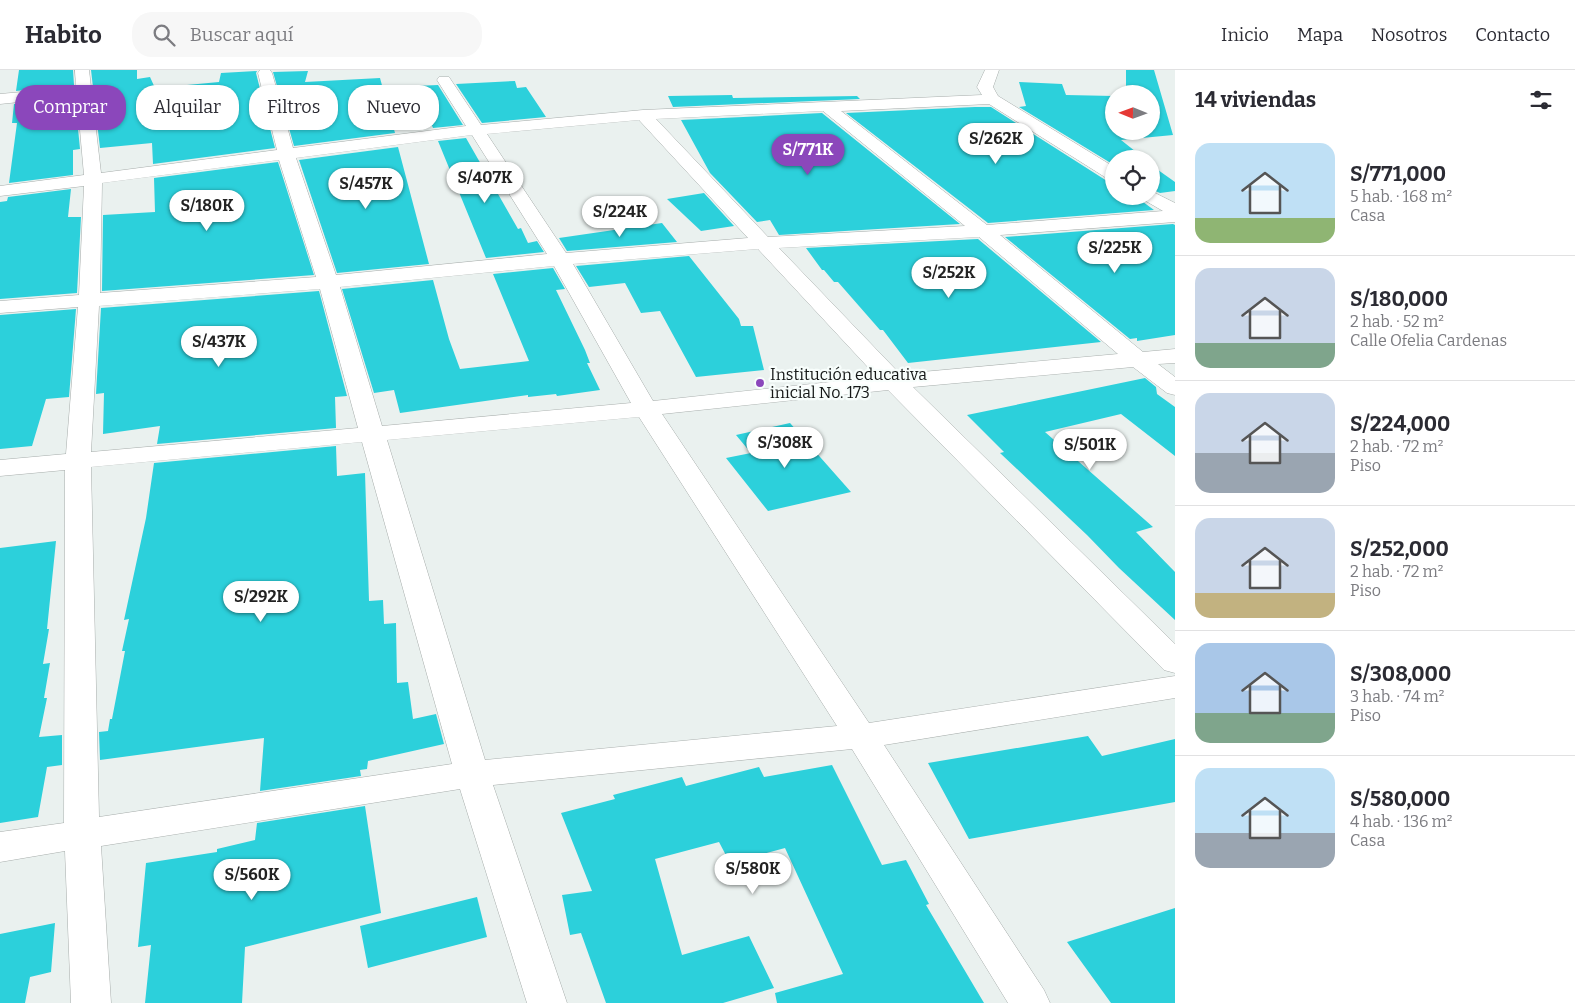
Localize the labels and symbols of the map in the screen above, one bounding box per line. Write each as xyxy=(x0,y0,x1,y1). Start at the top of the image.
north arrow xyxy=(1105,85,1160,140)
pin: S/262K xyxy=(955,122,1037,165)
pin: S/771K xyxy=(767,134,849,176)
pin: S/407K xyxy=(444,162,526,204)
pin: S/457K xyxy=(325,168,407,210)
pin: S/180K xyxy=(166,190,248,232)
pin: S/224K xyxy=(579,196,661,238)
pin: S/225K xyxy=(1074,232,1156,274)
pin: S/252K xyxy=(908,256,990,299)
pin: S/437K xyxy=(178,326,260,368)
place label: Institución educativa inicial No. 173 xyxy=(770,365,927,402)
marker: Institución educativa inicial No. 173 xyxy=(754,377,766,389)
pin: S/308K xyxy=(744,426,826,469)
pin: S/501K xyxy=(1049,428,1131,471)
pin: S/292K xyxy=(220,580,302,623)
pin: S/580K xyxy=(712,852,794,895)
pin: S/560K xyxy=(211,858,293,901)

